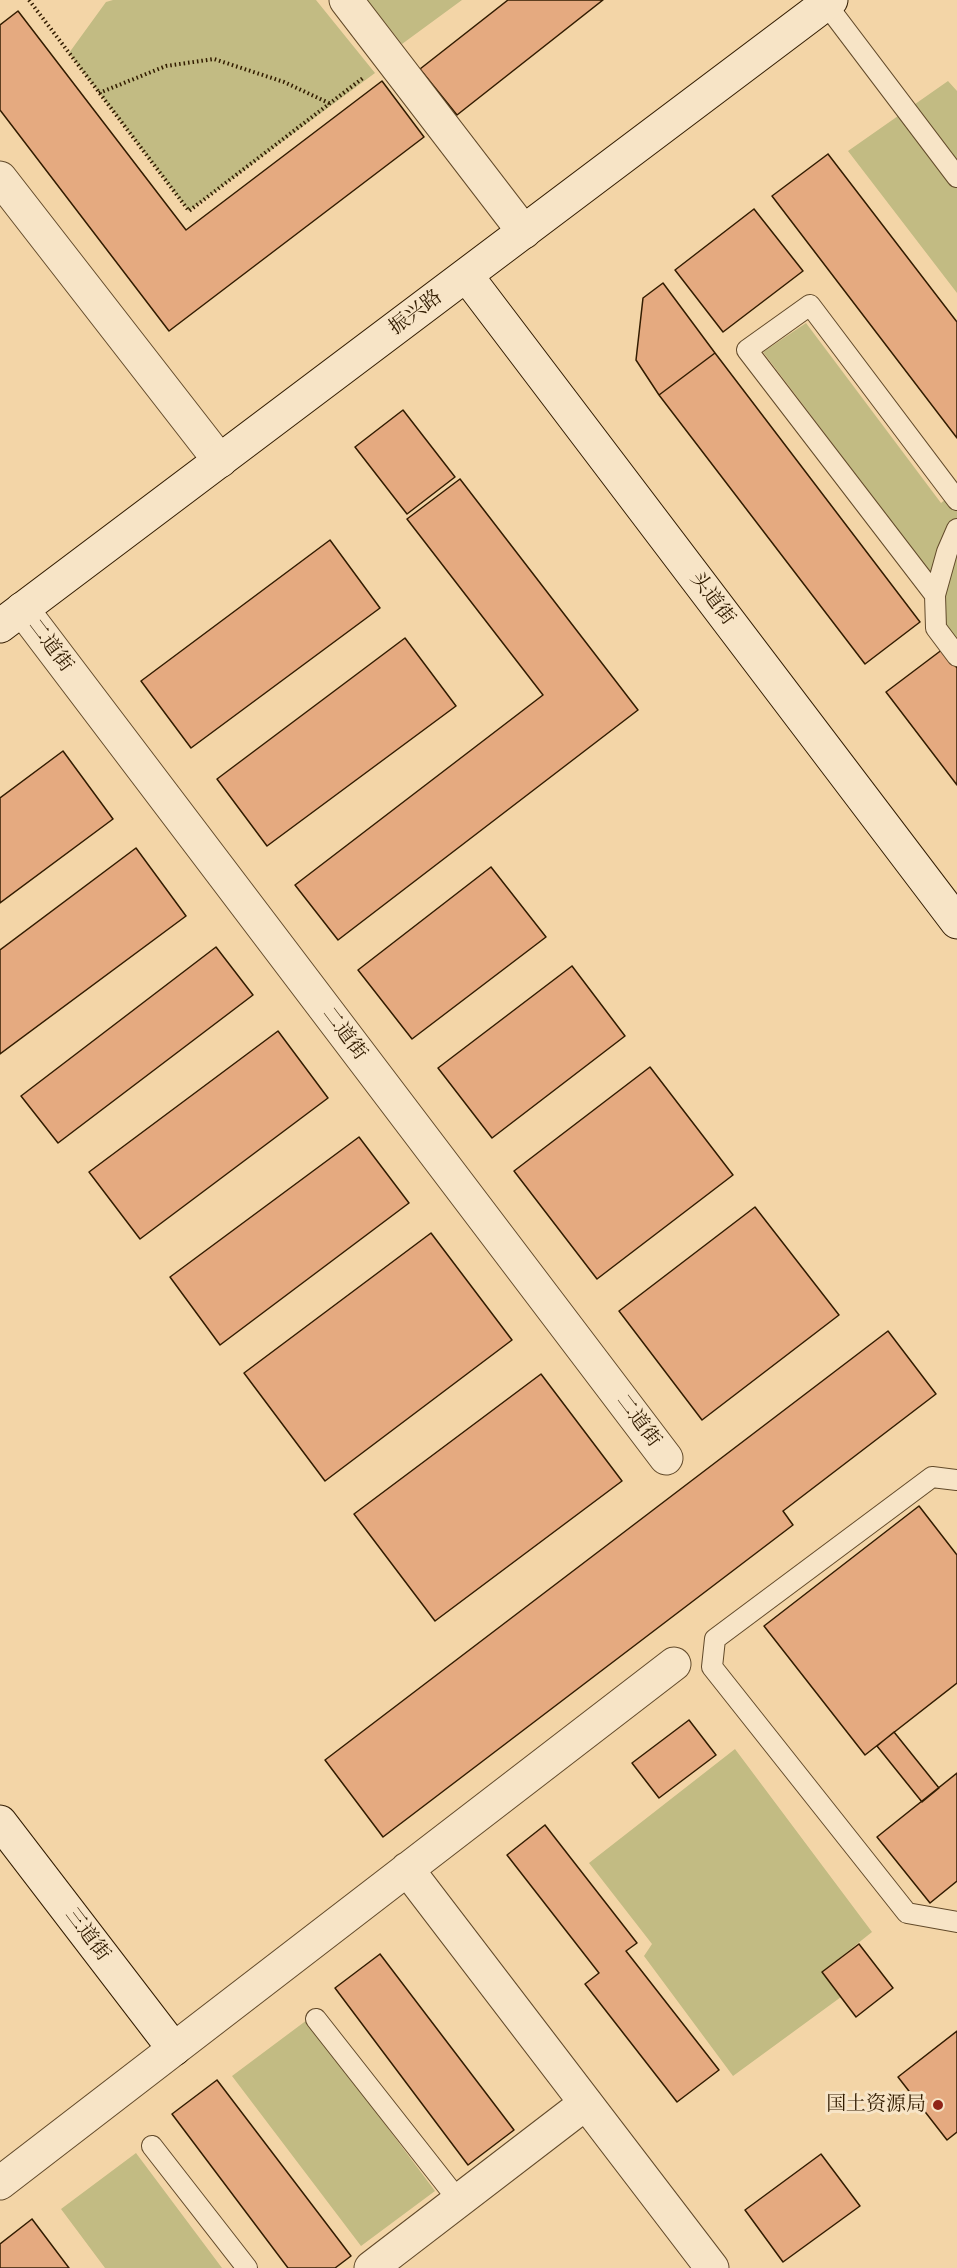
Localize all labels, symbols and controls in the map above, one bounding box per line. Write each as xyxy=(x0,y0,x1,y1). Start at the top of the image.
street label: 振兴路 xyxy=(385,285,447,341)
street label: 头道街 xyxy=(684,568,740,630)
street label: 二道街 xyxy=(22,615,78,677)
street label: 二道街 xyxy=(316,1003,372,1065)
street label: 二道街 xyxy=(610,1390,666,1452)
street label: 三道街 xyxy=(59,1904,115,1966)
place label: 国土资源局 xyxy=(826,2093,926,2117)
marker: 国土资源局 xyxy=(931,2098,945,2112)

